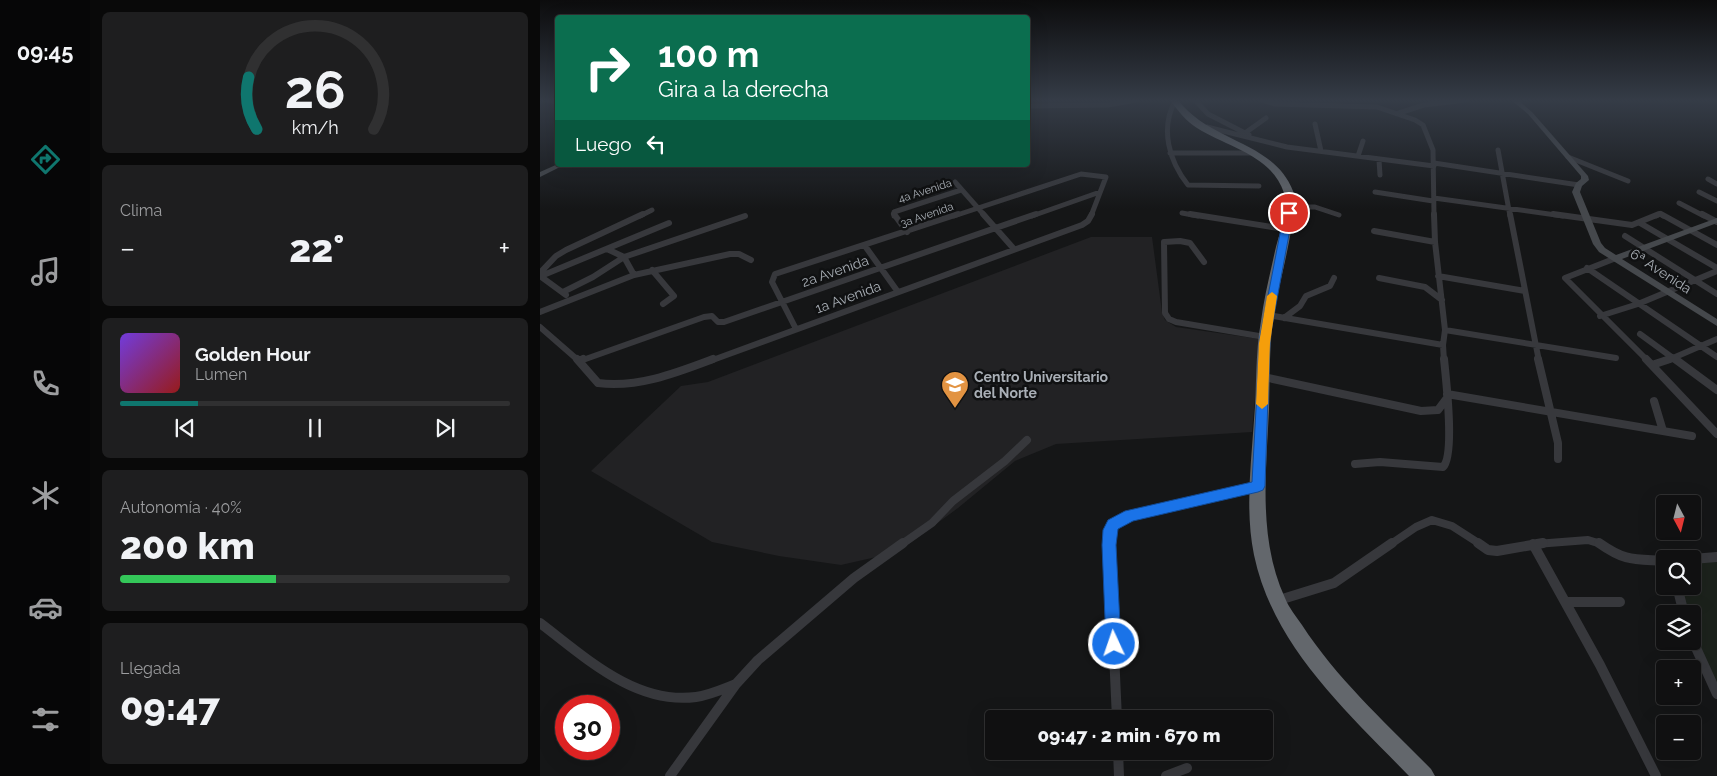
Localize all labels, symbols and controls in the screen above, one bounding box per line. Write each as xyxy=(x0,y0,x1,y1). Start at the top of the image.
text: 100 m xyxy=(658,34,759,75)
icon: right xyxy=(575,35,640,100)
text: 09:45 xyxy=(17,39,73,65)
text: 26 xyxy=(285,59,345,120)
text: Gira a la derecha xyxy=(658,76,829,102)
text: km/h xyxy=(291,117,339,138)
icon: left xyxy=(642,130,670,158)
text: Luego xyxy=(575,133,632,155)
icon: directions xyxy=(28,142,63,177)
street label: 4a Avenida xyxy=(897,176,953,206)
pin xyxy=(1268,192,1310,234)
icon: arrive xyxy=(1275,199,1303,227)
street label: 3a Avenida xyxy=(899,200,955,230)
text: Clima xyxy=(120,201,162,220)
text: 22° xyxy=(289,226,344,271)
text: − xyxy=(120,232,135,265)
text: + xyxy=(498,232,510,265)
street label: 6ª Avenida xyxy=(1627,245,1695,297)
street label: 2a Avenida xyxy=(799,252,871,290)
icon: music xyxy=(28,254,63,289)
street label: 1a Avenida xyxy=(813,278,883,316)
text: Golden Hour xyxy=(195,343,311,365)
text: Lumen xyxy=(195,365,247,384)
icon: phone xyxy=(28,366,63,401)
place label: Centro Universitario del Norte xyxy=(974,369,1108,401)
school or university icon: Centro Universitario del Norte xyxy=(940,370,970,409)
icon: previous xyxy=(171,414,199,442)
icon: pause xyxy=(301,414,329,442)
icon: next xyxy=(431,414,459,442)
icon: climate xyxy=(28,478,63,513)
north arrow xyxy=(1656,495,1701,540)
map controls xyxy=(1656,495,1701,760)
text: Autonomía · 40% xyxy=(120,498,242,517)
text: 200 km xyxy=(120,523,255,568)
button: search xyxy=(1656,550,1701,595)
icon: car xyxy=(28,590,63,625)
button: layers xyxy=(1656,605,1701,650)
position arrow xyxy=(1087,617,1139,669)
text: Llegada xyxy=(120,659,180,678)
button: + xyxy=(1656,660,1701,705)
text: 09:47 xyxy=(120,684,220,729)
speed limit sign: 30 xyxy=(555,695,620,760)
icon: filters xyxy=(28,702,63,737)
button: − xyxy=(1656,715,1701,760)
text: 09:47 · 2 min · 670 m xyxy=(1037,724,1221,746)

